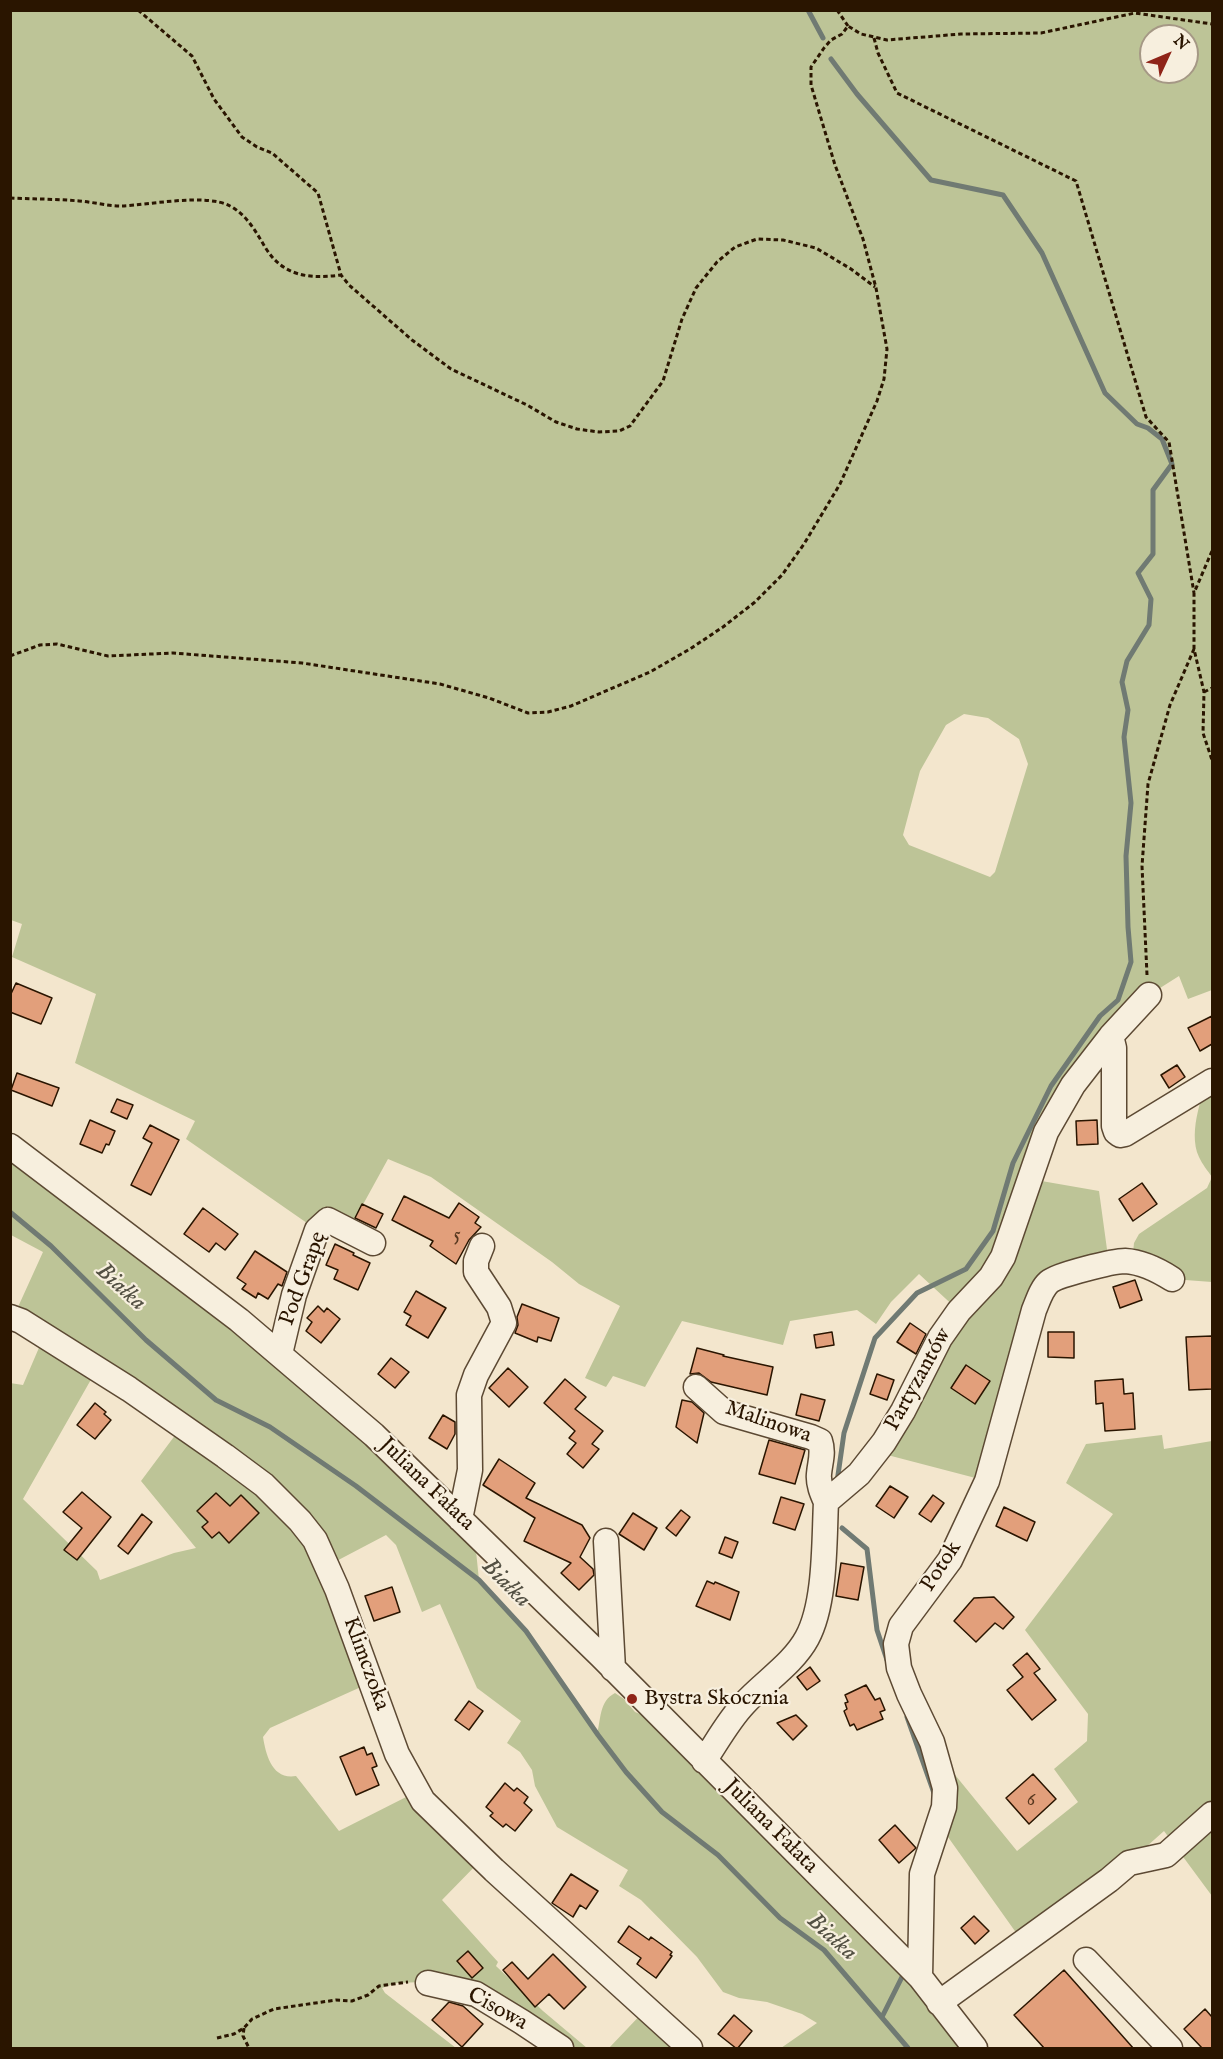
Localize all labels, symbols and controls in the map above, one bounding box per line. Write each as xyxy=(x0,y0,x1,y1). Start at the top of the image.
north arrow xyxy=(1139,24,1199,84)
text: N xyxy=(1169,31,1193,55)
house number: 5 xyxy=(453,1224,461,1248)
street label: Pod Grapę xyxy=(275,1229,333,1329)
water label: Białka xyxy=(89,1258,151,1318)
street label: Partyzantów xyxy=(880,1324,958,1436)
street label: Malinowa xyxy=(721,1396,815,1450)
street label: Juliana Fałata xyxy=(373,1433,479,1537)
street label: Potok xyxy=(916,1537,968,1597)
water label: Białka xyxy=(474,1553,536,1615)
street label: Klimczoka xyxy=(336,1614,394,1714)
place label: Bystra Skocznia xyxy=(644,1686,789,1712)
marker: Bystra Skocznia xyxy=(625,1692,639,1706)
street label: Juliana Fałata xyxy=(717,1774,823,1880)
house number: 6 xyxy=(1027,1789,1035,1813)
water label: Białka xyxy=(800,1908,862,1968)
street label: Cisowa xyxy=(462,1983,532,2037)

